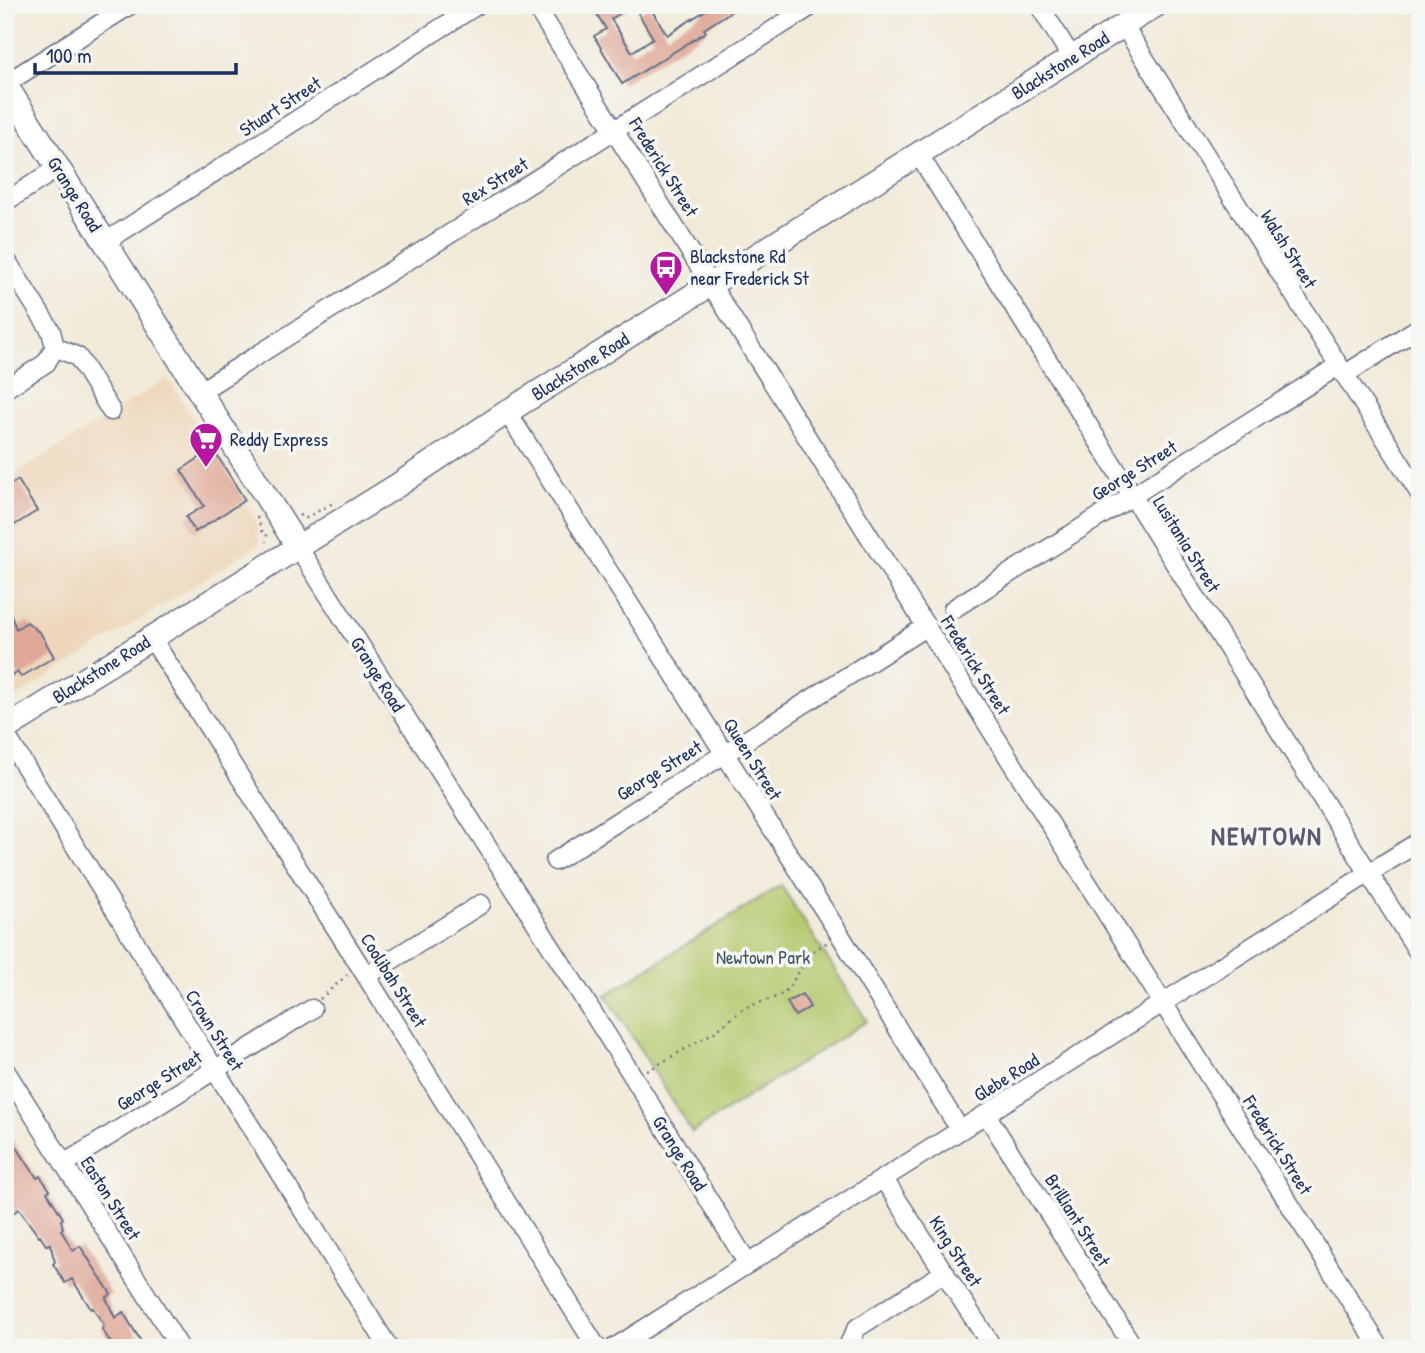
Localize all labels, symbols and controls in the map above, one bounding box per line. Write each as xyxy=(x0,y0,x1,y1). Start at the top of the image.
street label: Blackstone Road xyxy=(1006,24,1114,105)
scale bar xyxy=(35,32,236,76)
text: 100 m xyxy=(46,41,92,70)
street label: Stuart Street xyxy=(234,70,326,142)
street label: Frederick Street xyxy=(623,112,705,222)
street label: Rex Street xyxy=(457,150,533,211)
street label: Grange Road xyxy=(42,151,109,237)
street label: Walsh Street xyxy=(1255,205,1324,294)
place label: Blackstone Rd near Frederick St xyxy=(690,243,809,291)
bus stop icon: Blackstone Rd near Frederick St xyxy=(647,248,685,297)
street label: Blackstone Road xyxy=(526,325,634,406)
supermarket icon: Reddy Express xyxy=(187,420,225,469)
place label: Reddy Express xyxy=(230,426,328,452)
street label: George Street xyxy=(1086,433,1182,507)
street label: Lusitania Street xyxy=(1147,491,1227,598)
street label: Frederick Street xyxy=(935,610,1017,720)
street label: Blackstone Road xyxy=(47,628,155,709)
street label: Grange Road xyxy=(345,631,412,717)
street label: Queen Street xyxy=(718,713,789,805)
street label: George Street xyxy=(611,733,707,807)
district label: NEWTOWN xyxy=(1211,818,1323,853)
street label: Coolibah Street xyxy=(355,928,434,1033)
park label: Newtown Park xyxy=(716,944,810,970)
street label: Crown Street xyxy=(180,984,250,1076)
street label: George Street xyxy=(111,1043,207,1117)
street label: Glebe Road xyxy=(968,1046,1044,1107)
street label: Frederick Street xyxy=(1237,1090,1319,1200)
street label: Grange Road xyxy=(647,1110,714,1196)
street label: Easton Street xyxy=(75,1151,147,1245)
street label: Brilliant Street xyxy=(1039,1169,1117,1272)
street label: King Street xyxy=(923,1210,989,1292)

